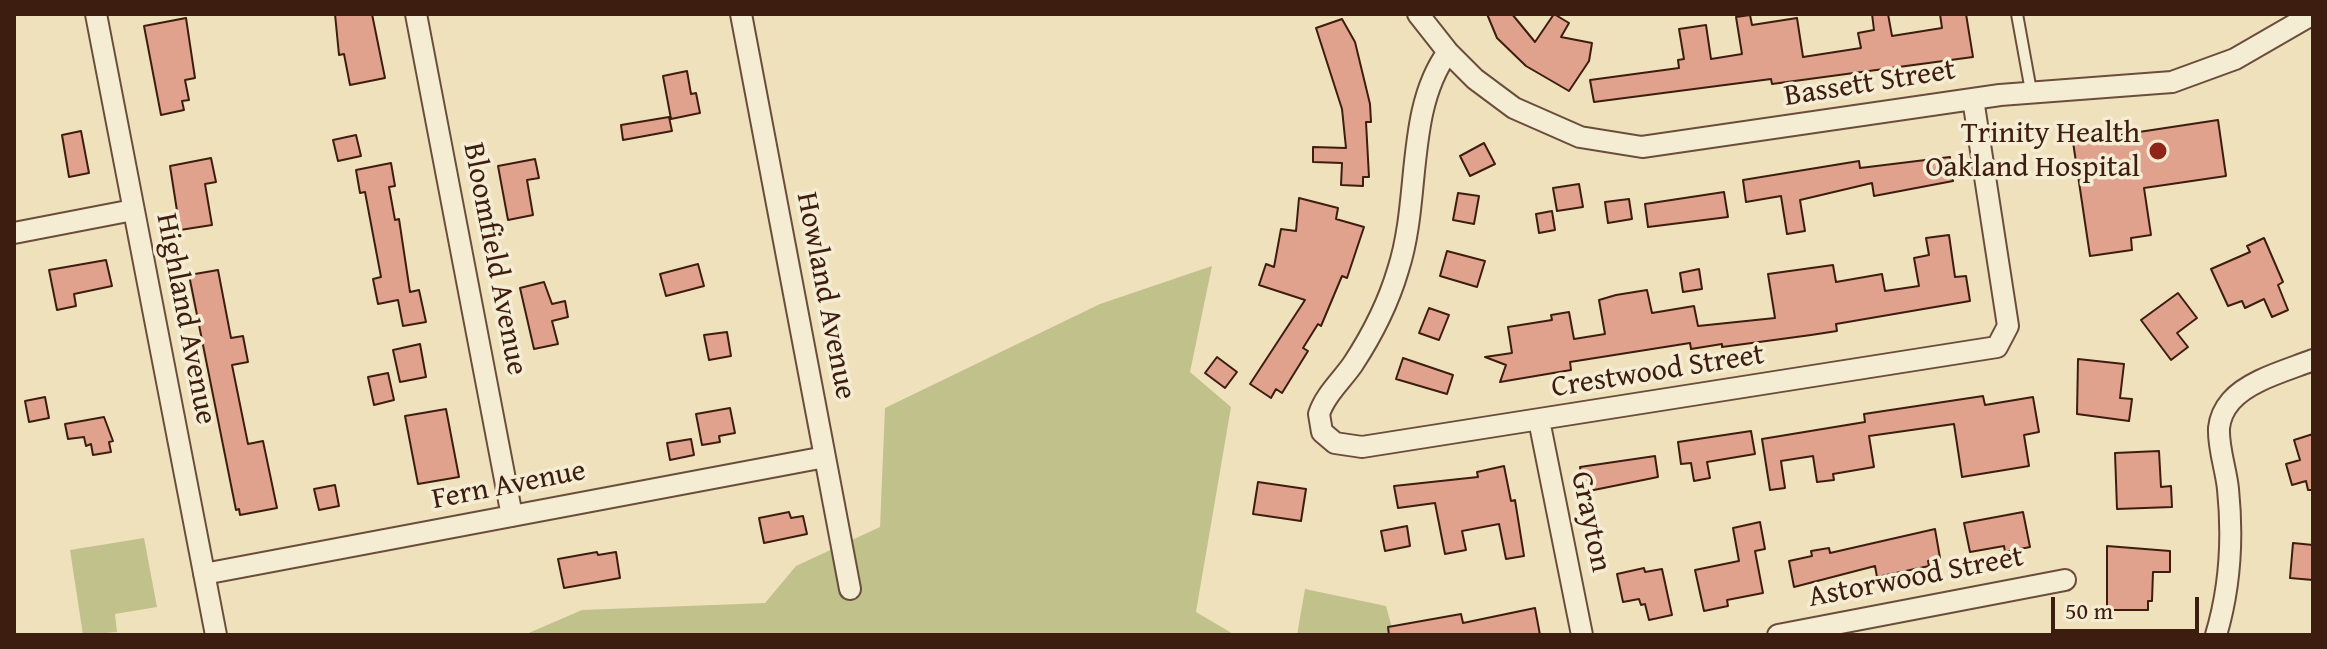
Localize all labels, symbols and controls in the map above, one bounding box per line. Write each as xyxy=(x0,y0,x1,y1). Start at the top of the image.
street label: Bassett Street xyxy=(1782,53,1958,115)
place label: Trinity Health Oakland Hospital xyxy=(1925,116,2140,186)
street label: Bloomfield Avenue xyxy=(454,140,534,378)
marker: Trinity Health Oakland Hospital xyxy=(2147,140,2169,162)
street label: Howland Avenue xyxy=(787,189,863,403)
street label: Highland Avenue xyxy=(147,210,223,428)
street label: Crestwood Street xyxy=(1549,337,1767,407)
street label: Fern Avenue xyxy=(429,453,589,519)
street label: Grayton xyxy=(1562,469,1618,575)
street label: Astorwood Street xyxy=(1805,540,2027,616)
scale bar xyxy=(2055,581,2203,631)
text: 50 m xyxy=(2065,593,2113,628)

